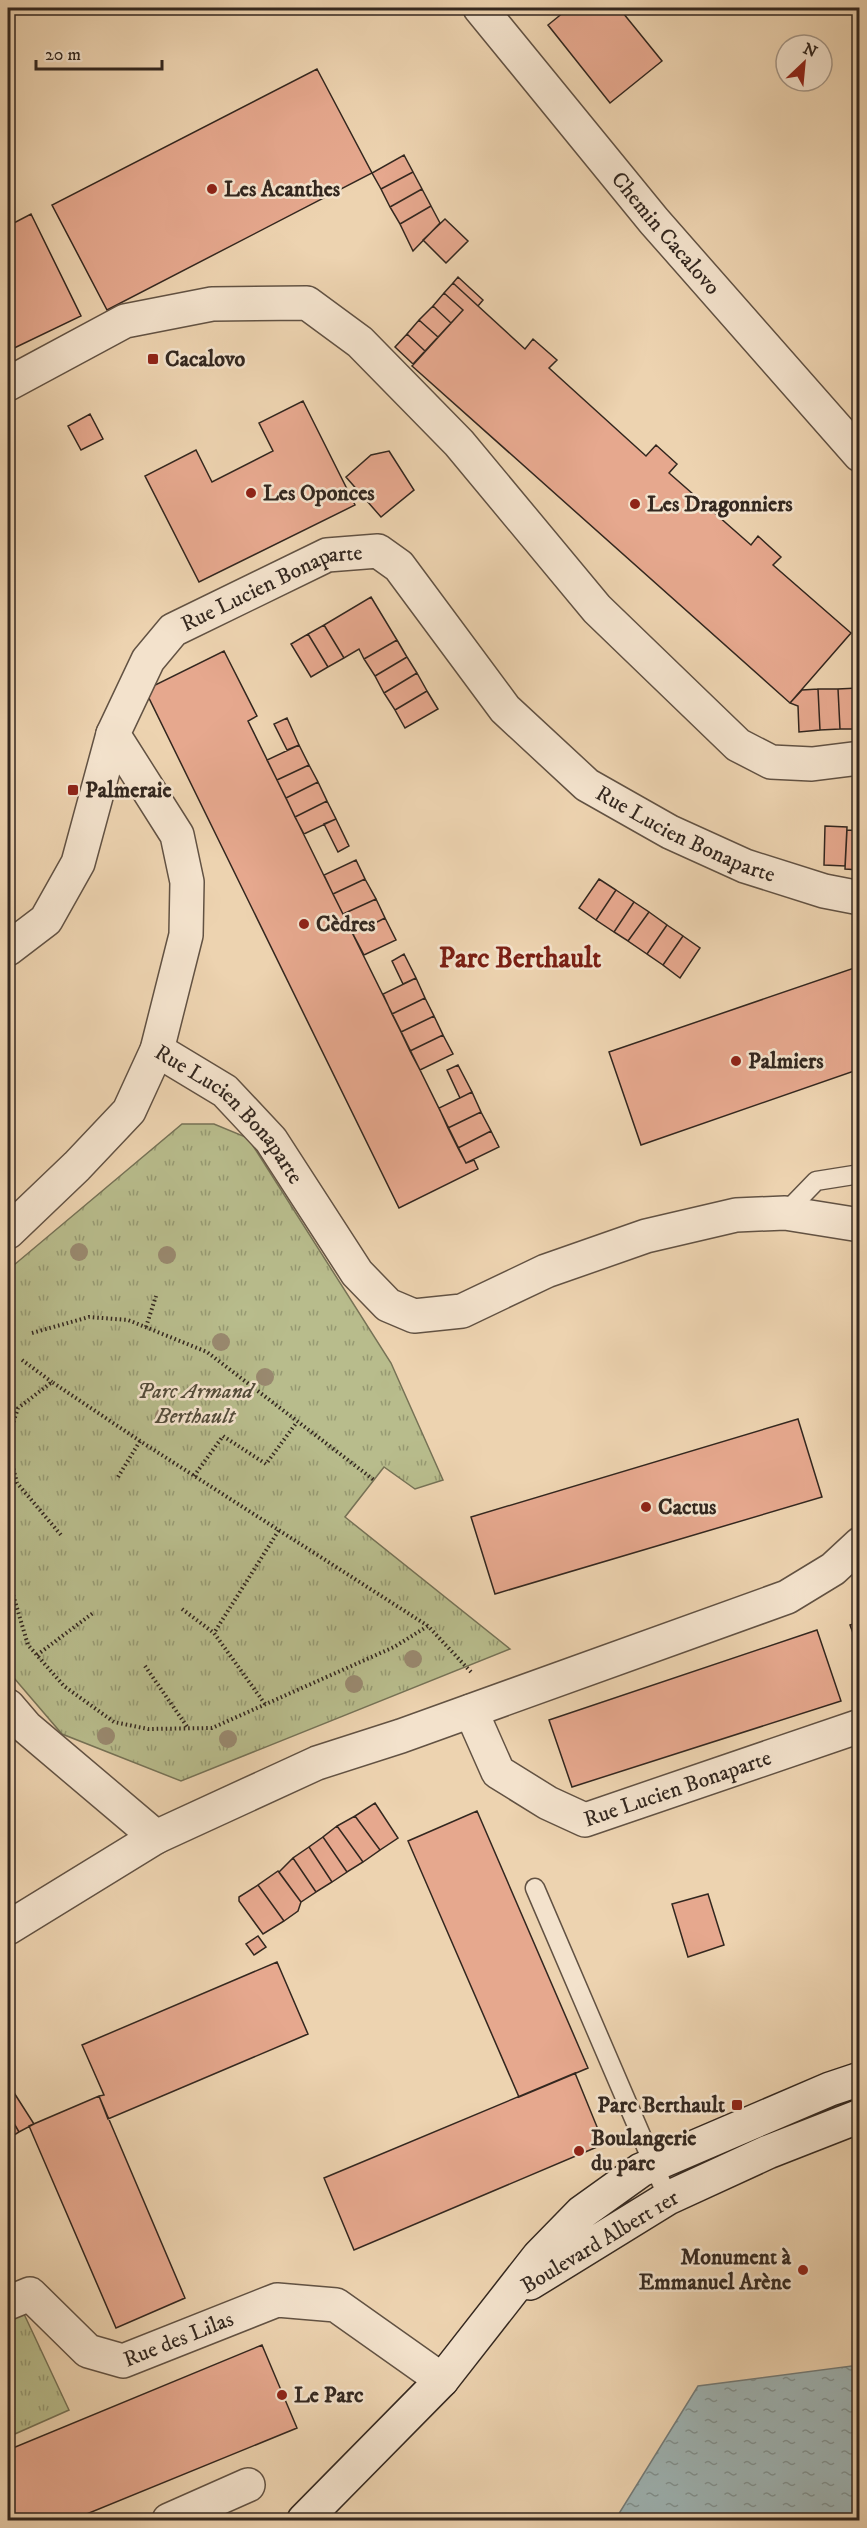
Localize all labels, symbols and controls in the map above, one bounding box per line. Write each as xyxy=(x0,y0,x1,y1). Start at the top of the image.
scale bar xyxy=(36,33,162,71)
north arrow xyxy=(774,33,834,93)
text: N xyxy=(800,39,820,62)
text: 20 m xyxy=(45,44,81,66)
street label: Chemin Cacalovo xyxy=(606,166,726,300)
place label: Les Acanthes xyxy=(224,176,341,203)
marker: Les Acanthes xyxy=(205,182,219,196)
place label: Cacalovo xyxy=(165,346,246,373)
marker: Cacalovo xyxy=(146,352,160,366)
place label: Les Oponces xyxy=(263,480,375,507)
marker: Les Oponces xyxy=(244,486,258,500)
place label: Les Dragonniers xyxy=(647,491,793,518)
marker: Les Dragonniers xyxy=(628,497,642,511)
street label: Rue Lucien Bonaparte xyxy=(176,539,363,638)
place label: Palmeraie xyxy=(85,777,172,804)
street label: Rue Lucien Bonaparte xyxy=(591,779,779,888)
marker: Palmeraie xyxy=(66,783,80,797)
place label: Cèdres xyxy=(316,911,376,938)
marker: Cèdres xyxy=(297,917,311,931)
district label: Parc Berthault xyxy=(439,941,601,976)
street label: Rue Lucien Bonaparte xyxy=(150,1038,309,1189)
place label: Palmiers xyxy=(748,1048,824,1075)
marker: Palmiers xyxy=(729,1054,743,1068)
park label: Parc Armand Berthault xyxy=(137,1378,257,1430)
place label: Cactus xyxy=(658,1494,717,1521)
marker: Cactus xyxy=(639,1500,653,1514)
street label: Rue Lucien Bonaparte xyxy=(580,1744,775,1833)
place label: Parc Berthault xyxy=(597,2092,725,2119)
marker: Parc Berthault xyxy=(730,2098,744,2112)
place label: Boulangerie du parc xyxy=(591,2125,696,2177)
marker: Boulangerie du parc xyxy=(572,2144,586,2158)
street label: Boulevard Albert 1er xyxy=(516,2184,684,2300)
place label: Monument à Emmanuel Arène xyxy=(639,2244,792,2296)
marker: Monument à Emmanuel Arène xyxy=(796,2263,810,2277)
street label: Rue des Lilas xyxy=(119,2305,237,2373)
place label: Le Parc xyxy=(294,2382,364,2409)
marker: Le Parc xyxy=(275,2388,289,2402)

